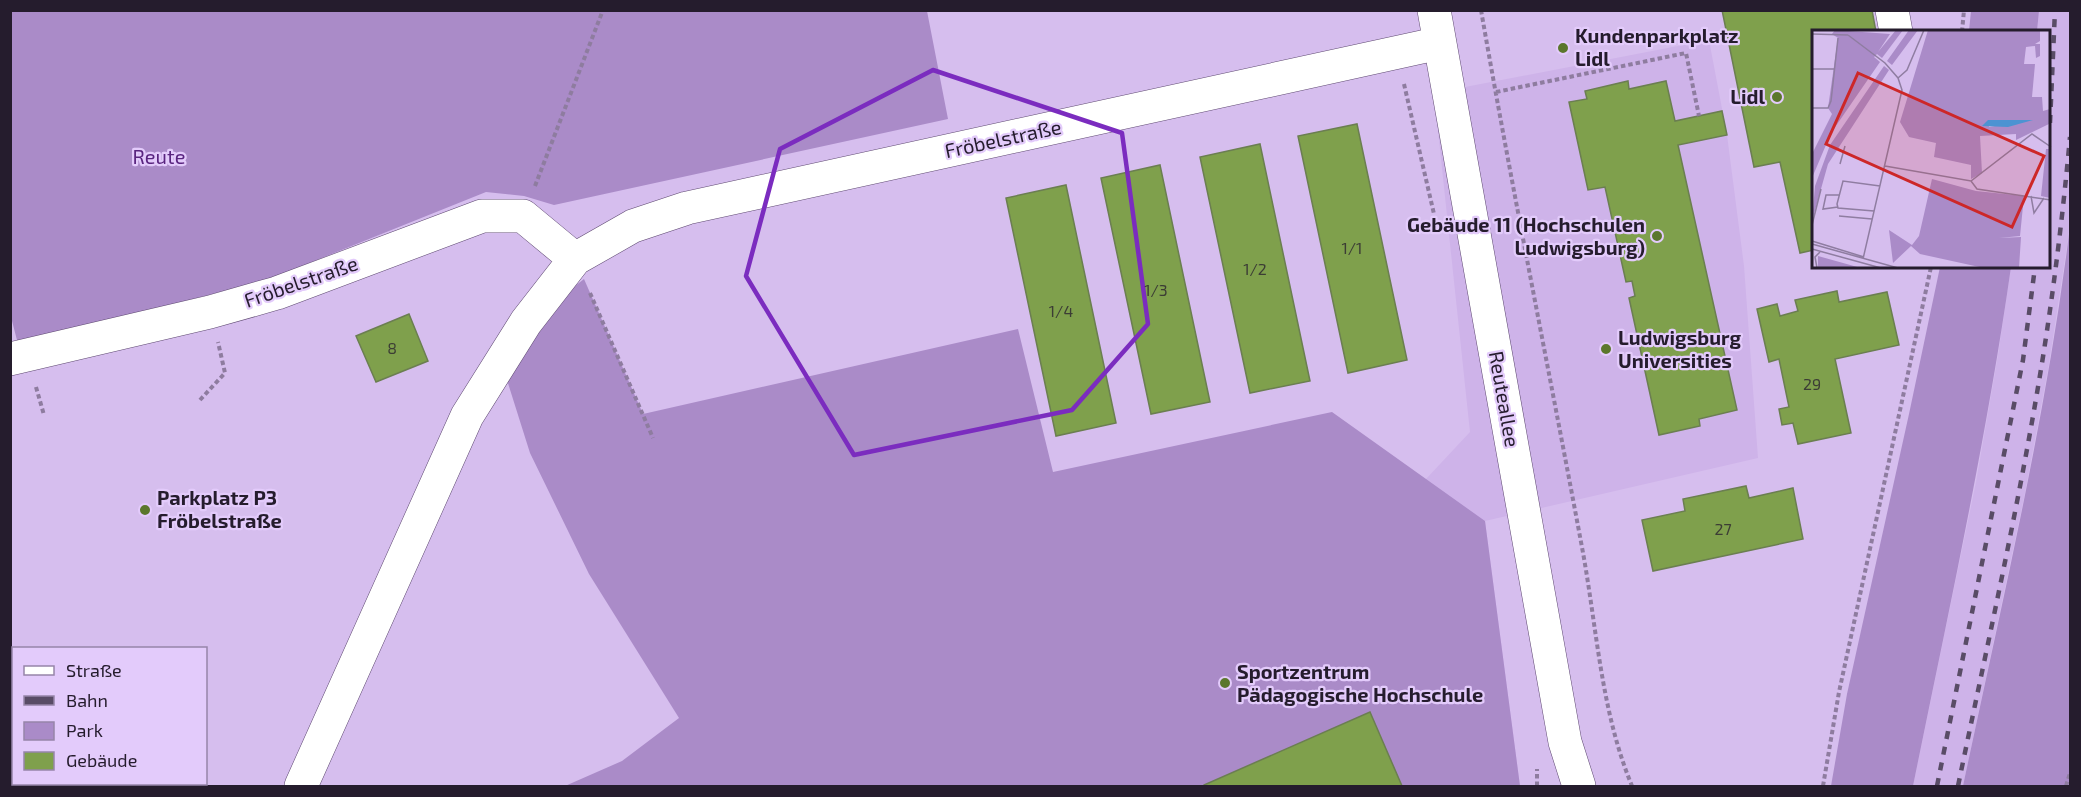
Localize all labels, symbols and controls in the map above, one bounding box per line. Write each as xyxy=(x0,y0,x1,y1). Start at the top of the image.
place label: Kundenparkplatz Lidl xyxy=(1575,23,1739,70)
inset map xyxy=(1812,30,2051,268)
marker: Kundenparkplatz Lidl xyxy=(1556,41,1570,55)
place label: Lidl xyxy=(1730,84,1765,108)
marker: Lidl xyxy=(1770,90,1784,104)
street label: Fröbelstraße xyxy=(942,114,1063,162)
park label: Reute xyxy=(133,144,185,168)
place label: Gebäude 11 (Hochschulen Ludwigsburg) xyxy=(1407,212,1645,259)
marker: Gebäude 11 (Hochschulen Ludwigsburg) xyxy=(1650,229,1664,243)
house number: 1/1 xyxy=(1341,238,1363,257)
street label: Fröbelstraße xyxy=(241,250,361,312)
house number: 1/2 xyxy=(1243,259,1267,278)
house number: 1/3 xyxy=(1144,280,1168,299)
house number: 1/4 xyxy=(1049,301,1073,320)
place label: Ludwigsburg Universities xyxy=(1618,325,1742,372)
house number: 8 xyxy=(387,338,397,357)
marker: Ludwigsburg Universities xyxy=(1599,342,1613,356)
street label: Reuteallee xyxy=(1485,349,1525,449)
house number: 29 xyxy=(1803,374,1821,393)
place label: Parkplatz P3 Fröbelstraße xyxy=(157,485,282,532)
marker: Parkplatz P3 Fröbelstraße xyxy=(138,503,152,517)
house number: 27 xyxy=(1714,519,1732,538)
legend xyxy=(12,647,207,785)
text: Straße xyxy=(66,659,122,681)
place label: Sportzentrum Pädagogische Hochschule xyxy=(1237,659,1483,706)
marker: Sportzentrum Pädagogische Hochschule xyxy=(1218,676,1232,690)
text: Bahn xyxy=(66,689,108,711)
text: Park xyxy=(66,719,103,741)
text: Gebäude xyxy=(66,749,137,771)

